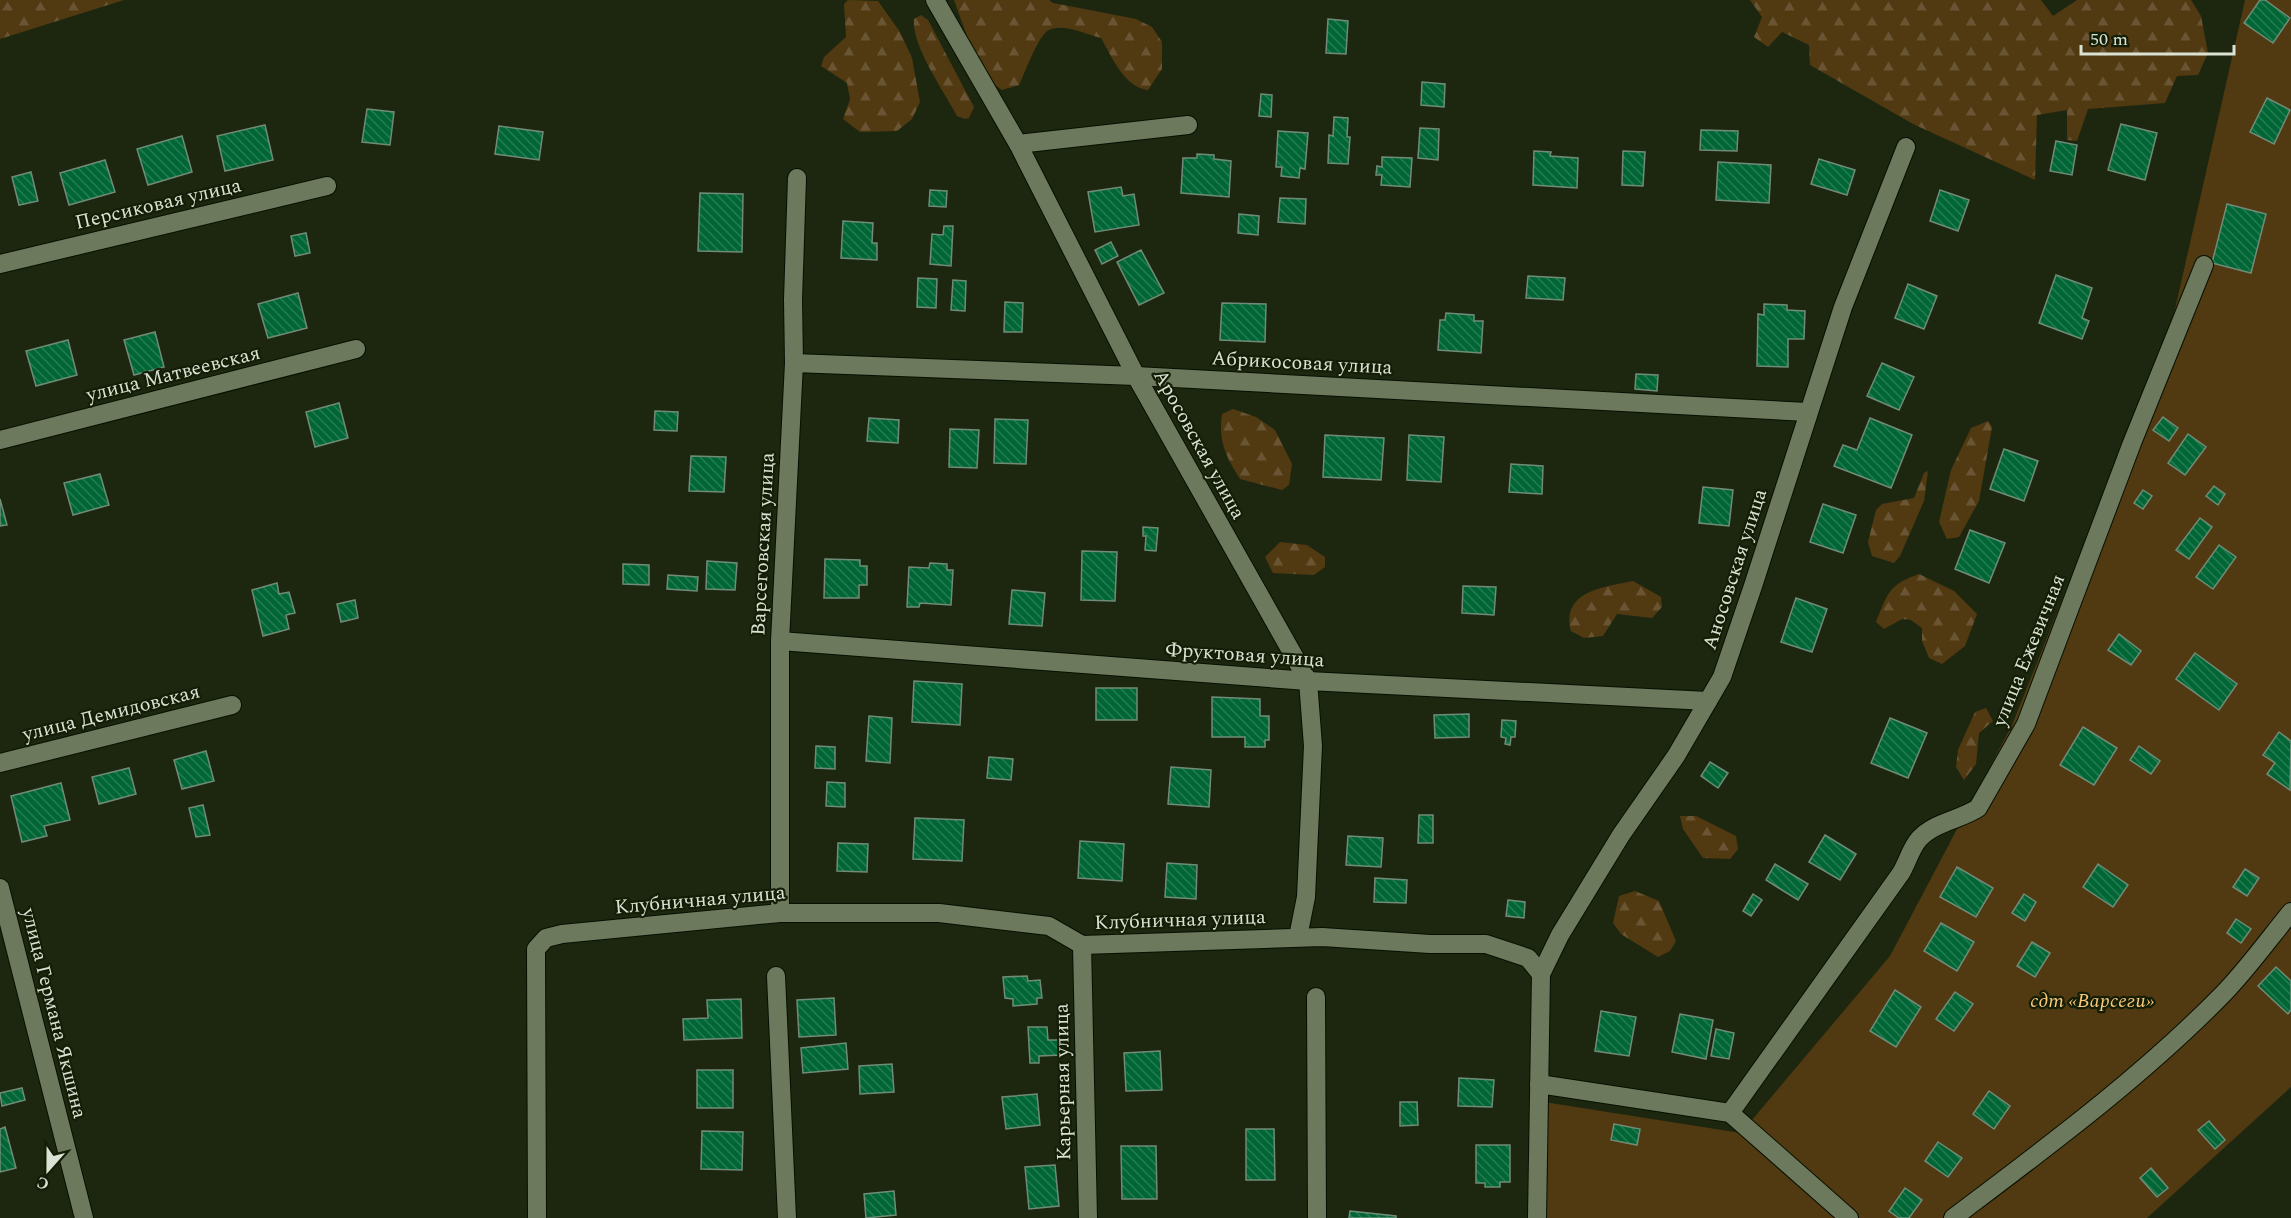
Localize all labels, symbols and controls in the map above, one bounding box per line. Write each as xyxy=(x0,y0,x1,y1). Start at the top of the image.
scale bar xyxy=(2081,18,2234,56)
text: 50 m xyxy=(2090,26,2128,53)
street label: Персиковая улица xyxy=(72,170,245,238)
street label: улица Матвеевская xyxy=(82,338,263,410)
street label: Абрикосовая улица xyxy=(1211,343,1393,383)
street label: Аросовская улица xyxy=(1145,364,1253,525)
street label: Варсеговская улица xyxy=(743,452,783,636)
street label: Аносовская улица xyxy=(1695,485,1775,654)
street label: улица Ежевичная xyxy=(1984,570,2073,732)
street label: Фруктовая улица xyxy=(1164,634,1326,676)
street label: улица Демидовская xyxy=(18,676,203,750)
street label: Клубничная улица xyxy=(613,878,787,922)
street label: Клубничная улица xyxy=(1094,902,1266,938)
street label: улица Германа Якшина xyxy=(13,904,95,1122)
park label: сдт «Варсеги» xyxy=(2030,986,2155,1016)
street label: Карьерная улица xyxy=(1047,1003,1079,1161)
north arrow xyxy=(18,1140,78,1200)
text: С xyxy=(33,1170,53,1196)

